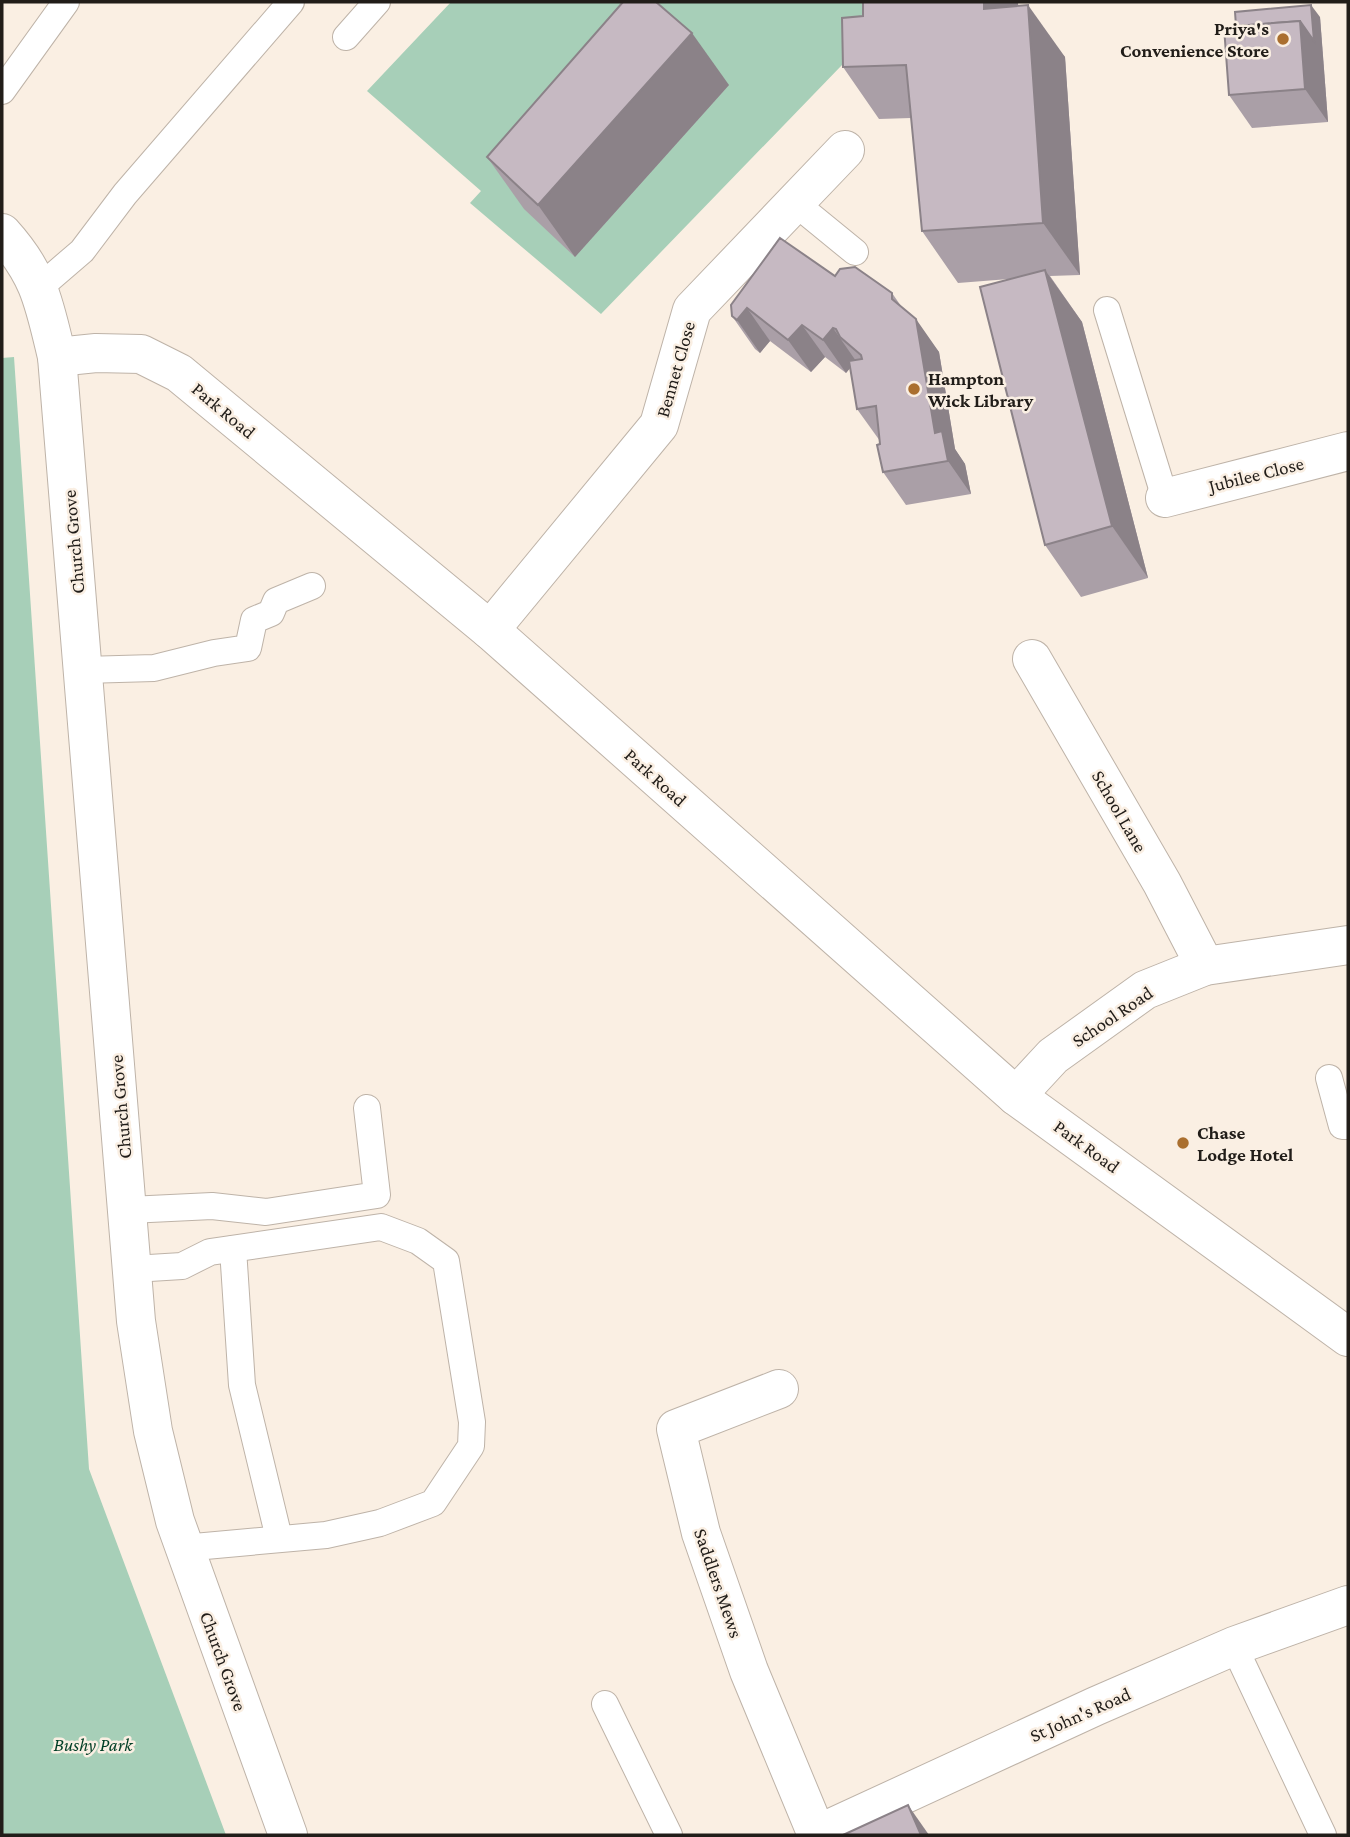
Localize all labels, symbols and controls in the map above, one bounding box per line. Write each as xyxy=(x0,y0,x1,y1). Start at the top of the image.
place label: Priya's Convenience Store xyxy=(1120,18,1269,61)
marker: Priya's Convenience Store xyxy=(1275,31,1291,47)
street label: Bennet Close xyxy=(652,319,699,420)
place label: Hampton Wick Library xyxy=(927,368,1034,411)
street label: Park Road xyxy=(188,378,259,443)
marker: Hampton Wick Library xyxy=(906,381,922,397)
street label: Jubilee Close xyxy=(1204,453,1306,497)
street label: Church Grove xyxy=(59,489,88,595)
street label: Park Road xyxy=(620,744,691,811)
street label: School Lane xyxy=(1088,767,1151,856)
street label: School Road xyxy=(1068,982,1157,1051)
street label: Church Grove xyxy=(106,1054,135,1160)
street label: Park Road xyxy=(1050,1116,1124,1177)
place label: Chase Lodge Hotel xyxy=(1197,1122,1294,1165)
marker: Chase Lodge Hotel xyxy=(1175,1135,1191,1151)
street label: Saddlers Mews xyxy=(690,1526,747,1641)
street label: Church Grove xyxy=(196,1609,251,1714)
street label: St John's Road xyxy=(1027,1683,1134,1746)
park label: Bushy Park xyxy=(53,1734,133,1755)

